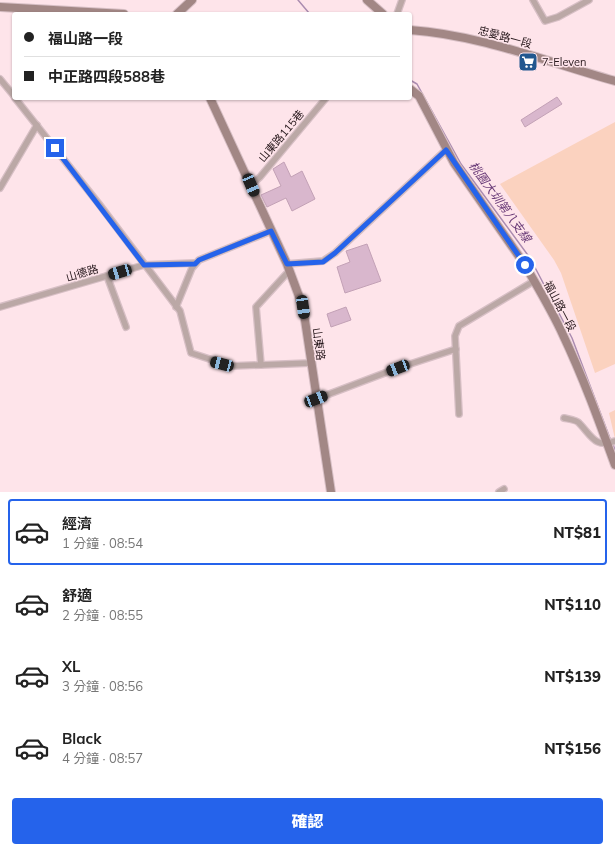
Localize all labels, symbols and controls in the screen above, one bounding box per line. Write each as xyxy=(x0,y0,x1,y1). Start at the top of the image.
street label: 忠愛路一段 xyxy=(477,23,533,51)
text: 福山路一段 xyxy=(48,29,123,48)
supermarket icon: 7-Eleven xyxy=(517,51,539,73)
place label: 7-Eleven xyxy=(542,55,587,69)
text: 中正路四段588巷 xyxy=(48,67,165,86)
street label: 山東路115巷 xyxy=(255,107,307,165)
route end xyxy=(46,139,64,157)
water label: 桃園大圳第八支線 xyxy=(466,158,536,247)
car xyxy=(241,172,261,198)
route start xyxy=(516,256,534,274)
street label: 山德路 xyxy=(64,262,100,284)
car xyxy=(107,263,133,281)
street label: 福山路一段 xyxy=(541,278,579,334)
car xyxy=(295,294,311,320)
street label: 山東路 xyxy=(310,327,328,361)
car xyxy=(209,355,235,373)
car xyxy=(385,358,411,378)
car xyxy=(303,389,329,409)
icon: car xyxy=(14,514,50,550)
text: 經濟 xyxy=(62,514,92,533)
text: NT$81 xyxy=(553,523,601,542)
text: 1 分鐘 · 08:54 xyxy=(62,535,143,551)
icon: car xyxy=(14,586,50,622)
text: 舒適 xyxy=(62,586,92,605)
text: NT$110 xyxy=(544,595,601,614)
text: 2 分鐘 · 08:55 xyxy=(62,607,143,623)
text: XL xyxy=(62,657,80,676)
icon: car xyxy=(14,658,50,694)
text: NT$139 xyxy=(544,667,601,686)
text: 3 分鐘 · 08:56 xyxy=(62,678,143,694)
text: Black xyxy=(62,729,101,748)
icon: car xyxy=(14,730,50,766)
text: NT$156 xyxy=(544,739,601,758)
text: 4 分鐘 · 08:57 xyxy=(62,750,143,766)
button: 確認 xyxy=(12,798,603,844)

